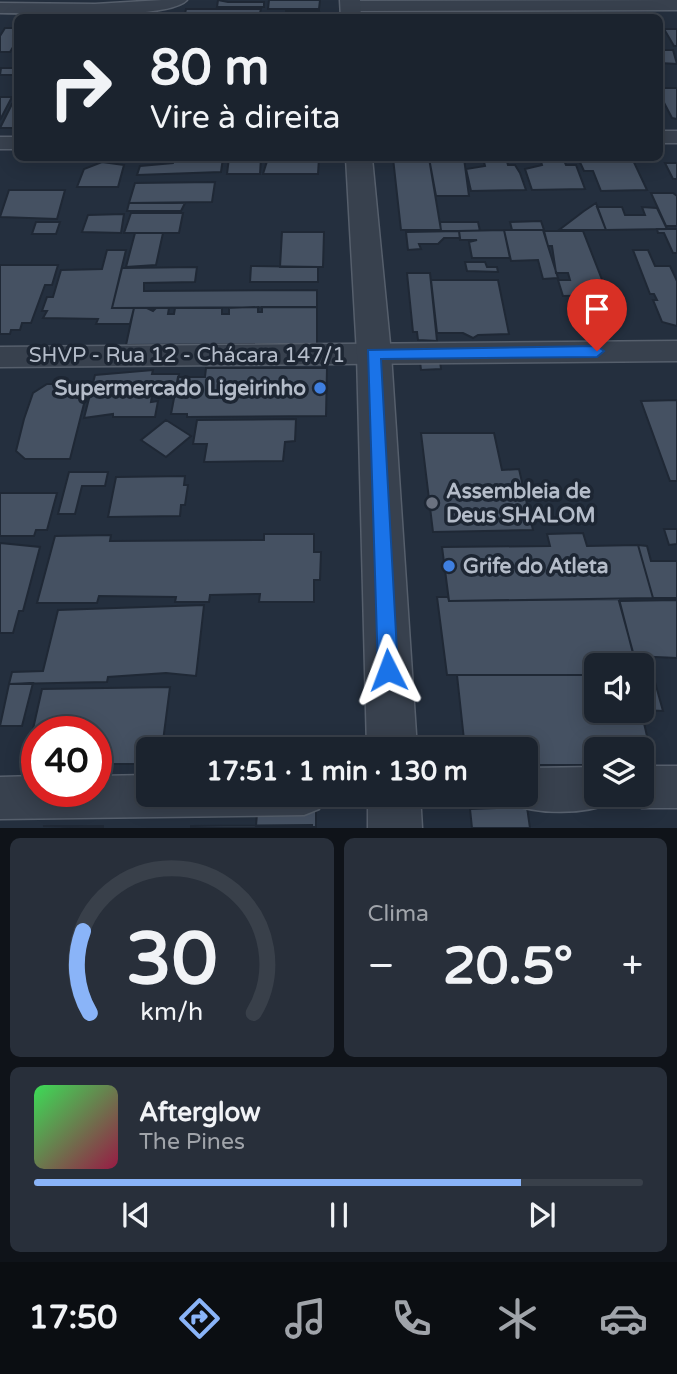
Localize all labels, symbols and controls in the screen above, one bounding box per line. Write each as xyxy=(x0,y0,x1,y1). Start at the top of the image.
text: 80 m xyxy=(150,39,269,98)
icon: right xyxy=(35,42,126,133)
text: Vire à direita xyxy=(150,99,341,137)
pin xyxy=(567,279,627,351)
icon: arrive xyxy=(578,290,616,328)
street label: SHVP - Rua 12 - Chácara 147/1 xyxy=(29,343,345,368)
place label: Supermercado Ligeirinho xyxy=(55,376,306,401)
marker: Supermercado Ligeirinho xyxy=(312,380,328,396)
place label: Assembleia de Deus SHALOM xyxy=(446,479,595,528)
marker: Assembleia de Deus SHALOM xyxy=(424,495,440,511)
place label: Grife do Atleta xyxy=(463,554,609,579)
marker: Grife do Atleta xyxy=(441,558,457,574)
position arrow xyxy=(351,633,425,707)
map controls xyxy=(584,653,654,807)
button: sound xyxy=(584,653,654,723)
speed limit sign: 40 xyxy=(21,716,112,807)
button: layers xyxy=(584,737,654,807)
text: 17:51 · 1 min · 130 m xyxy=(206,756,468,787)
text: Clima xyxy=(368,900,429,928)
text: 30 xyxy=(126,917,217,1005)
text: 20.5° xyxy=(443,935,573,998)
text: − xyxy=(368,943,395,989)
text: + xyxy=(622,943,643,989)
text: km/h xyxy=(140,997,203,1027)
text: Afterglow xyxy=(139,1097,261,1128)
text: The Pines xyxy=(139,1128,245,1156)
icon: previous xyxy=(117,1196,155,1234)
icon: pause xyxy=(320,1196,358,1234)
icon: next xyxy=(523,1196,561,1234)
icon: directions xyxy=(175,1294,224,1343)
icon: music xyxy=(281,1294,330,1343)
icon: phone xyxy=(387,1294,436,1343)
icon: climate xyxy=(493,1294,542,1343)
icon: car xyxy=(599,1294,648,1343)
text: 17:50 xyxy=(29,1299,117,1337)

